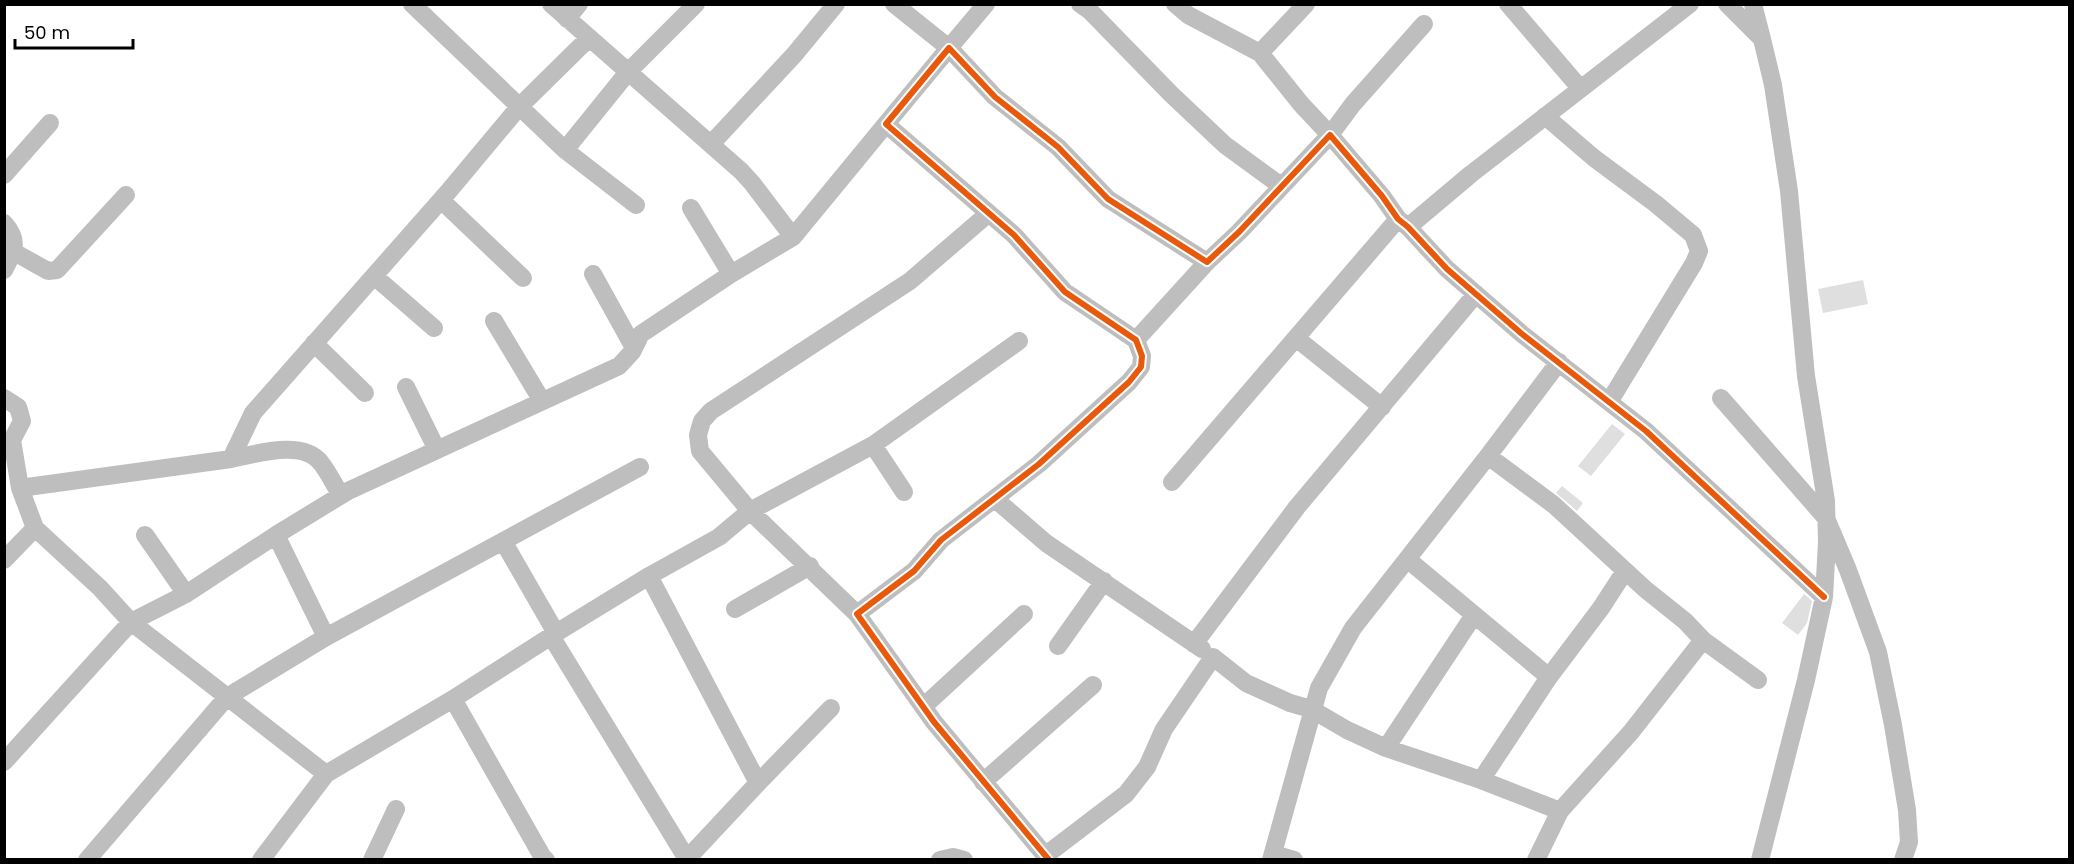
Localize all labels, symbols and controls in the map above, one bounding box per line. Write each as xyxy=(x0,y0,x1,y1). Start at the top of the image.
scale bar xyxy=(15,12,134,50)
text: 50 m xyxy=(24,20,70,45)

